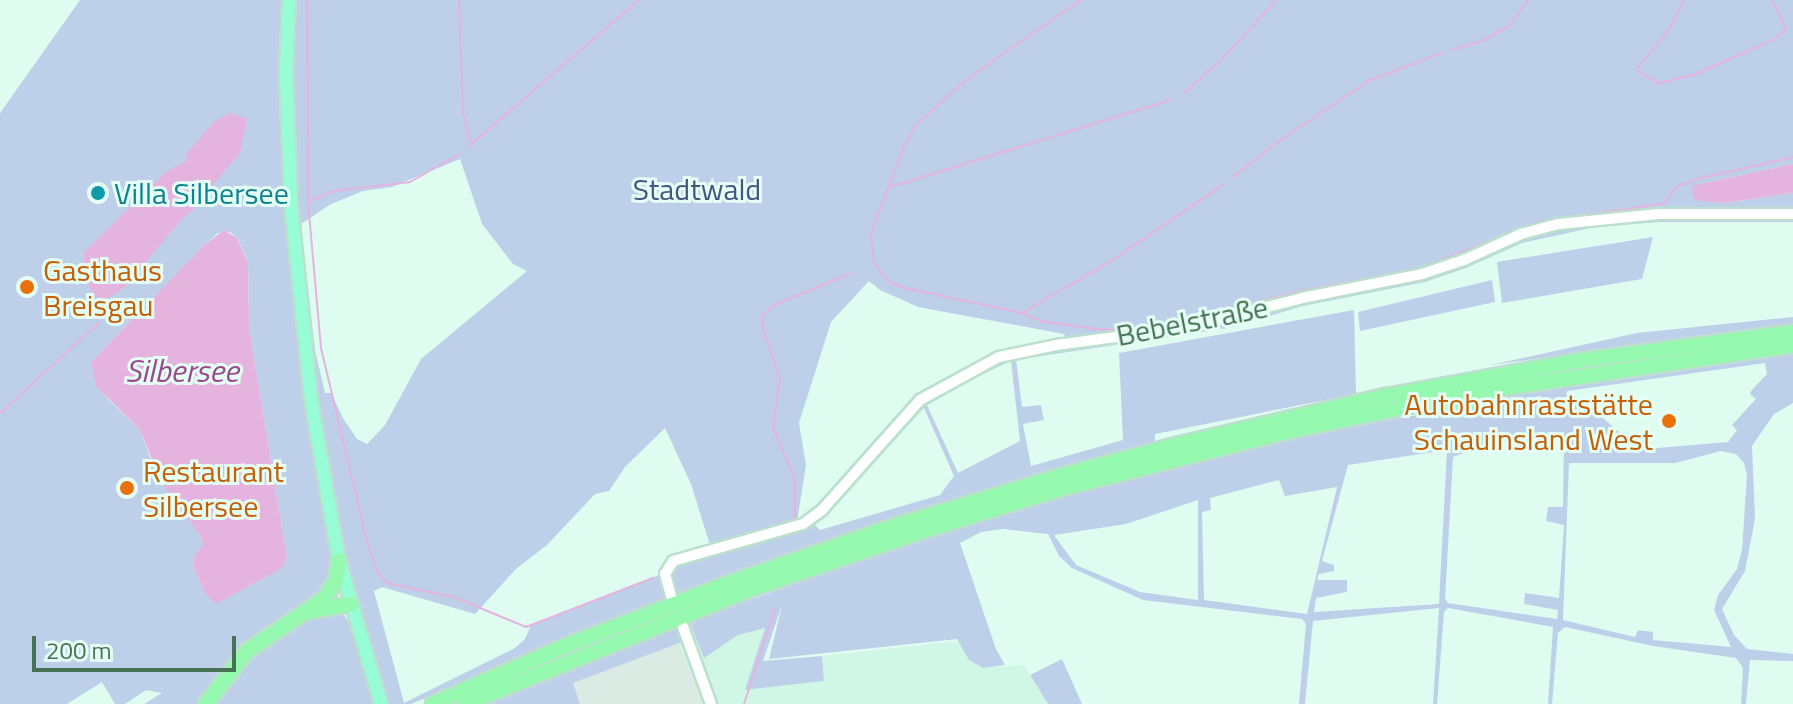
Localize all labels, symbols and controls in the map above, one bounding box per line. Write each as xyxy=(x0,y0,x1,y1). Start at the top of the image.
park label: Stadtwald xyxy=(633,171,761,207)
place label: Villa Silbersee xyxy=(114,175,289,211)
marker: Villa Silbersee xyxy=(89,184,107,202)
place label: Gasthaus Breisgau xyxy=(43,252,162,322)
marker: Gasthaus Breisgau xyxy=(18,278,36,296)
street label: Bebelstraße xyxy=(1113,289,1271,353)
water label: Silbersee xyxy=(125,351,239,389)
place label: Autobahnraststätte Schauinsland West xyxy=(1404,386,1653,456)
marker: Autobahnraststätte Schauinsland West xyxy=(1660,412,1678,430)
place label: Restaurant Silbersee xyxy=(143,453,284,524)
marker: Restaurant Silbersee xyxy=(118,479,136,497)
scale bar xyxy=(36,620,240,670)
text: 200 m xyxy=(46,632,112,668)

